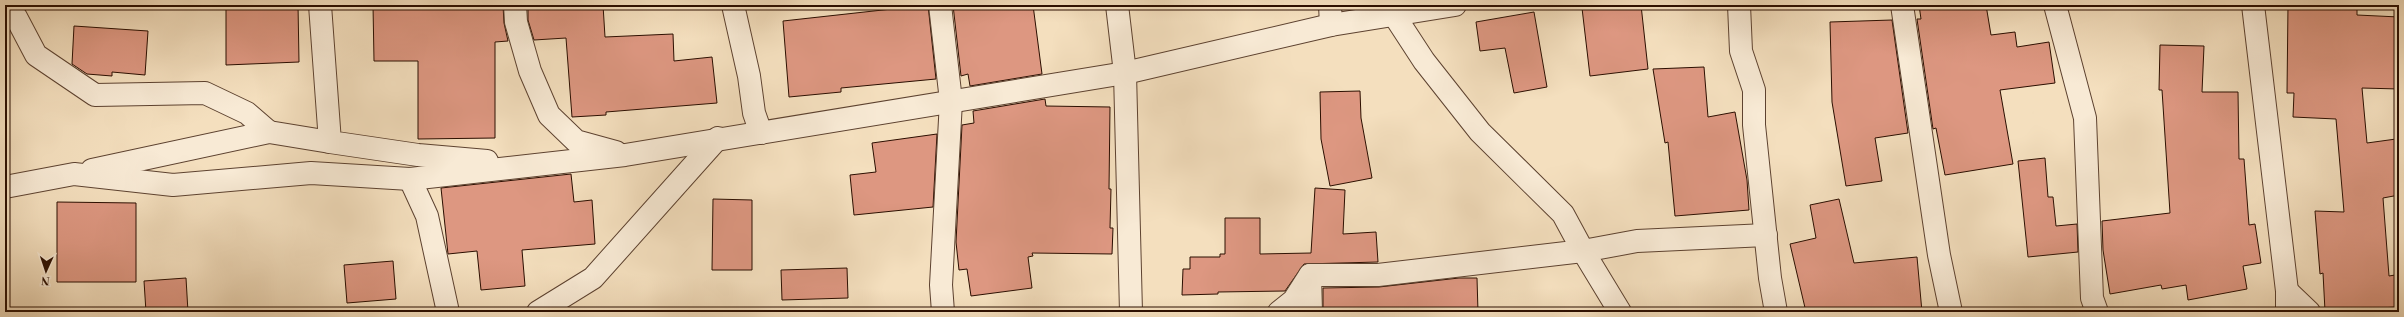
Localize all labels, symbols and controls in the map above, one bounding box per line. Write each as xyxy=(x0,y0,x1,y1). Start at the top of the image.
north arrow xyxy=(26,251,66,291)
text: N xyxy=(41,273,50,287)

